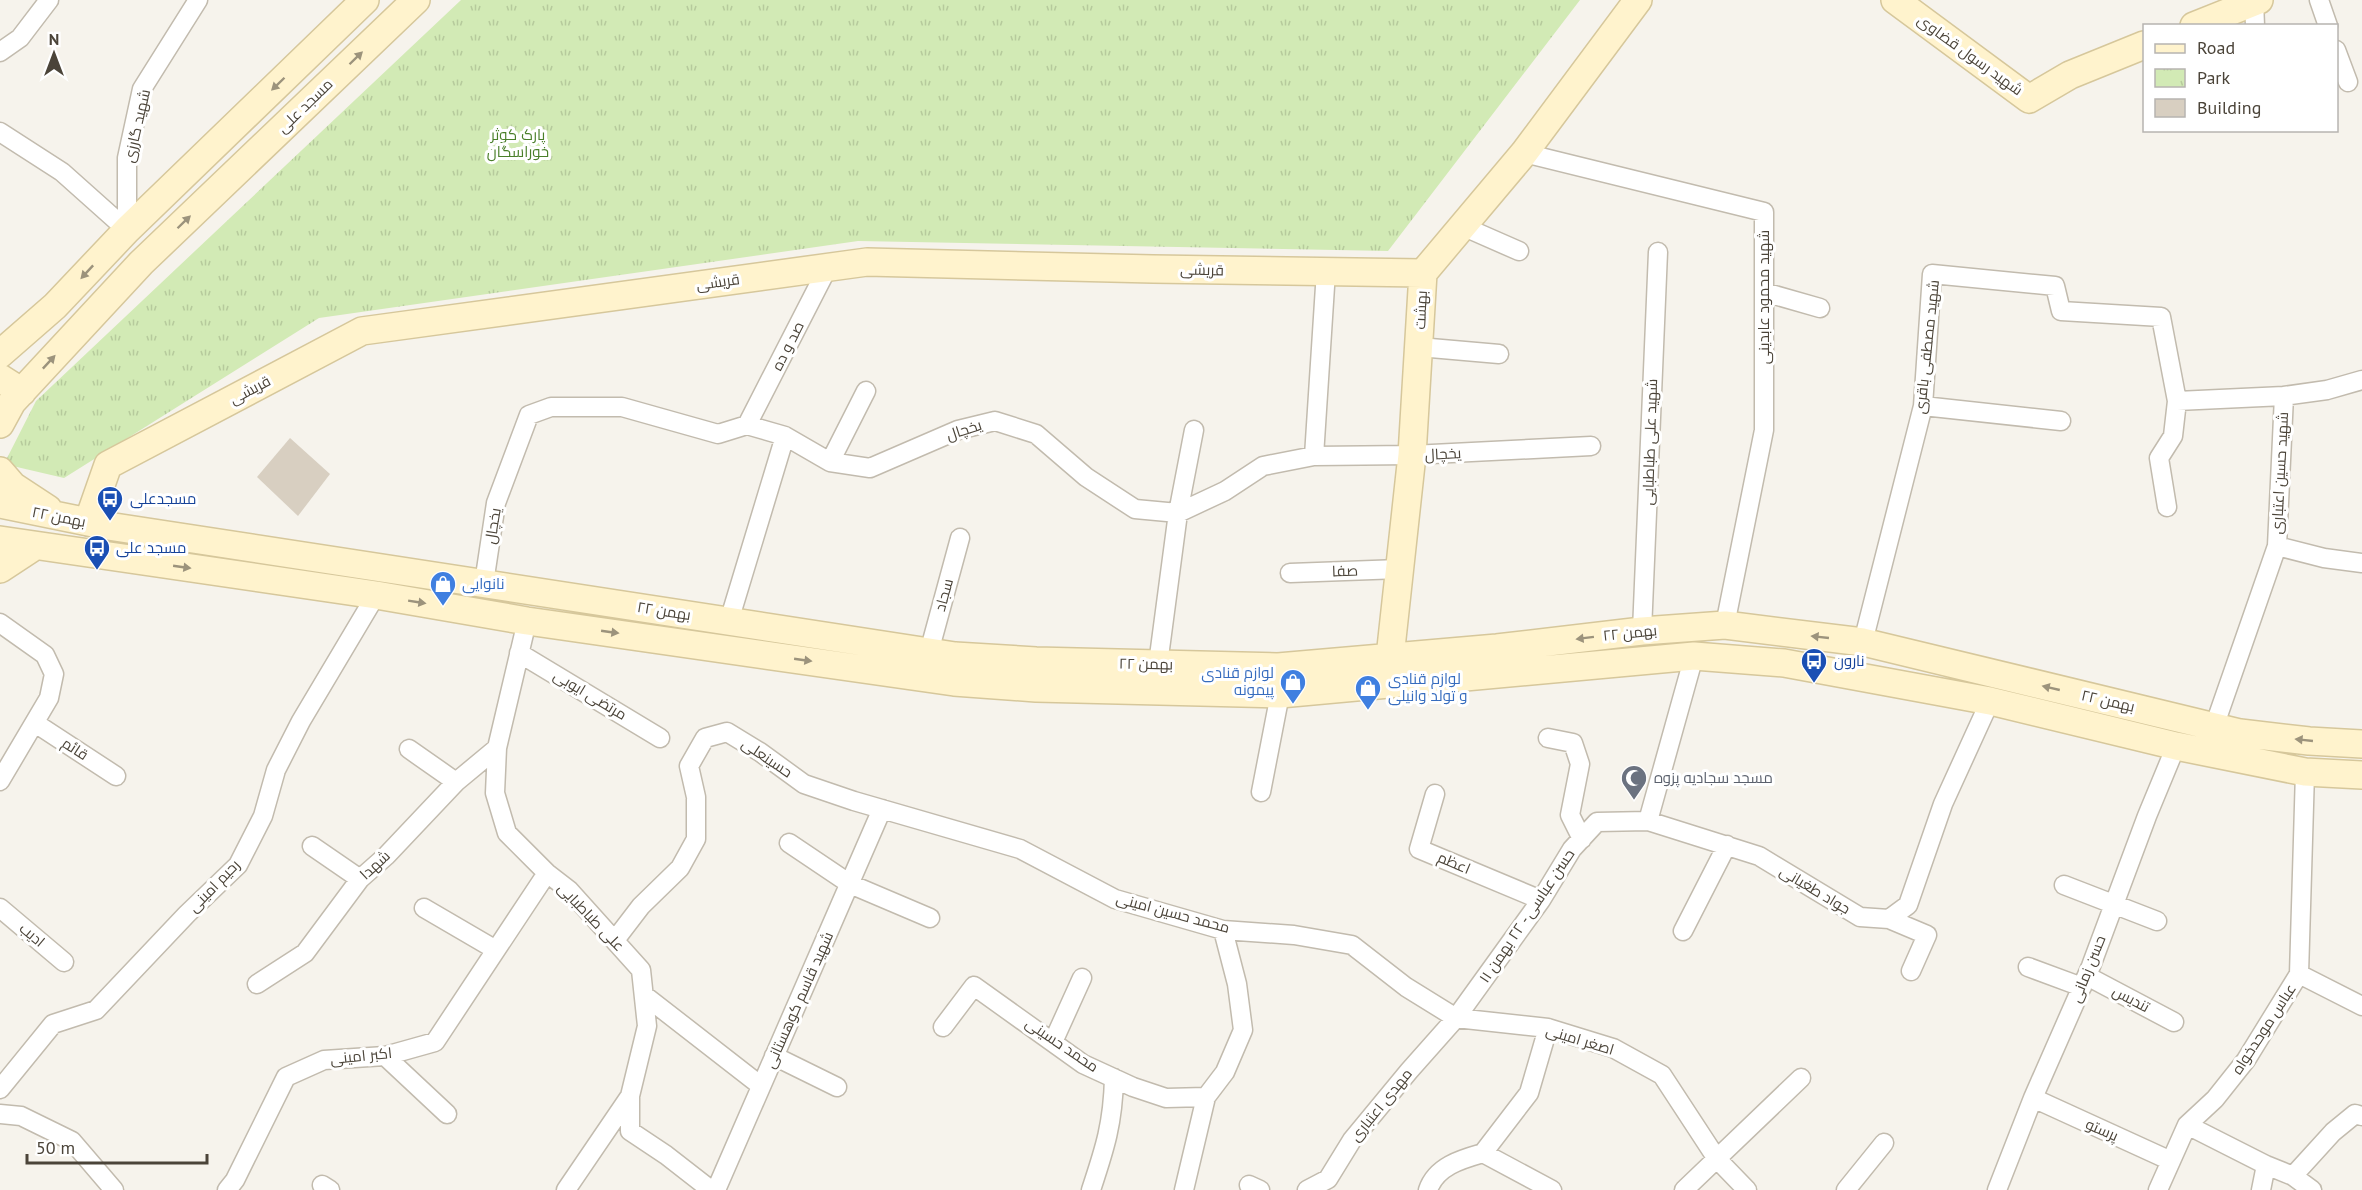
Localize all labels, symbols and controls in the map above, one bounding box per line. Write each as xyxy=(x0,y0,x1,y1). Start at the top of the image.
street label: شهید رسول قضاوی xyxy=(1913,10,2027,100)
north arrow xyxy=(24,24,84,84)
legend xyxy=(2143,24,2338,132)
text: N xyxy=(49,29,59,49)
text: Road xyxy=(2197,36,2235,59)
one-way arrow xyxy=(348,51,363,65)
text: Park xyxy=(2197,66,2230,89)
street label: مسجد علی xyxy=(273,74,337,138)
one-way arrow xyxy=(270,77,285,91)
street label: شهید گارزی xyxy=(119,87,155,165)
text: Building xyxy=(2197,96,2261,119)
park label: پارک کوثر خوراسگان xyxy=(487,125,549,162)
one-way arrow xyxy=(177,215,192,229)
street label: شهید محمود عابدینی xyxy=(1754,230,1774,364)
street label: قریشی xyxy=(1180,260,1224,280)
one-way arrow xyxy=(80,265,94,280)
street label: قریشی xyxy=(695,269,741,295)
street label: شهید مصطفی باقری xyxy=(1910,279,1944,415)
street label: بهشت xyxy=(1410,290,1432,330)
street label: صد و ده xyxy=(767,318,808,373)
one-way arrow xyxy=(42,355,56,370)
street label: قریشی xyxy=(226,371,274,409)
street label: شهید علی طباطبایی xyxy=(1638,378,1662,506)
street label: شهید حسین اعتباری xyxy=(2267,411,2293,535)
street label: یخچال xyxy=(944,415,984,445)
street label: یخچال xyxy=(1424,443,1462,465)
bus stop icon: مسجدعلی xyxy=(95,484,125,522)
place label: مسجدعلی xyxy=(130,489,196,509)
street label: ۲۲ بهمن xyxy=(30,502,88,532)
street label: یخچال xyxy=(480,506,506,546)
bus stop icon: مسجد علی xyxy=(82,533,112,571)
place label: مسجد علی xyxy=(116,538,186,558)
street label: صفا xyxy=(1332,561,1358,580)
one-way arrow xyxy=(173,563,192,572)
shop icon: نانوایی xyxy=(428,569,458,607)
place label: نانوایی xyxy=(462,574,504,594)
street label: سجاد xyxy=(930,576,957,613)
street label: ۲۲ بهمن xyxy=(636,597,692,625)
one-way arrow xyxy=(408,598,427,607)
street label: ۲۲ بهمن xyxy=(1602,620,1658,646)
one-way arrow xyxy=(600,628,619,637)
one-way arrow xyxy=(1811,632,1830,642)
one-way arrow xyxy=(1575,633,1594,643)
bus stop icon: نارون xyxy=(1799,646,1829,684)
place label: نارون xyxy=(1834,651,1865,671)
street label: ۲۲ بهمن xyxy=(1119,654,1173,674)
one-way arrow xyxy=(793,656,812,665)
place label: لوازم قنادی پیمونه xyxy=(1201,663,1274,700)
street label: مرتضی ایوبی xyxy=(550,665,630,725)
shop icon: لوازم قنادی پیمونه xyxy=(1278,667,1308,705)
place label: لوازم قنادی و تولد وانیلی xyxy=(1388,669,1468,706)
shop icon: لوازم قنادی و تولد وانیلی xyxy=(1353,673,1383,711)
one-way arrow xyxy=(2042,682,2061,692)
street label: ۲۲ بهمن xyxy=(2079,685,2137,717)
street label: قائم xyxy=(58,733,92,765)
street label: حسینعلی xyxy=(738,734,796,782)
one-way arrow xyxy=(2294,736,2313,745)
mosque icon: مسجد سجادیه پزوه xyxy=(1619,763,1649,801)
place label: مسجد سجادیه پزوه xyxy=(1654,768,1773,788)
street label: حسن عباسی - ۲۲ بهمن ۱۱ xyxy=(1475,845,1579,987)
street label: شهدا xyxy=(356,846,394,884)
street label: اعظم xyxy=(1434,847,1474,879)
street label: رحیم امینی xyxy=(184,855,244,917)
street label: جواد طغیانی xyxy=(1776,861,1854,919)
street label: علی طباطبایی xyxy=(553,878,629,956)
street label: محمد حسین امینی xyxy=(1114,888,1232,938)
street label: ادیب xyxy=(16,918,49,951)
street label: شهید قاسم کوهستانی xyxy=(760,929,838,1071)
street label: حسن زمانی xyxy=(2065,932,2111,1006)
street label: عباس موحدخواه xyxy=(2227,980,2301,1078)
street label: تندیس xyxy=(2109,981,2153,1017)
street label: محمد حسینی xyxy=(1022,1013,1102,1077)
street label: اصغر امینی xyxy=(1544,1020,1616,1060)
street label: اکبر امینی xyxy=(329,1043,393,1069)
street label: مهدی اعتباری xyxy=(1345,1064,1417,1146)
street label: پرستو xyxy=(2082,1114,2122,1146)
scale bar xyxy=(27,1127,207,1165)
text: 50 m xyxy=(36,1136,75,1159)

